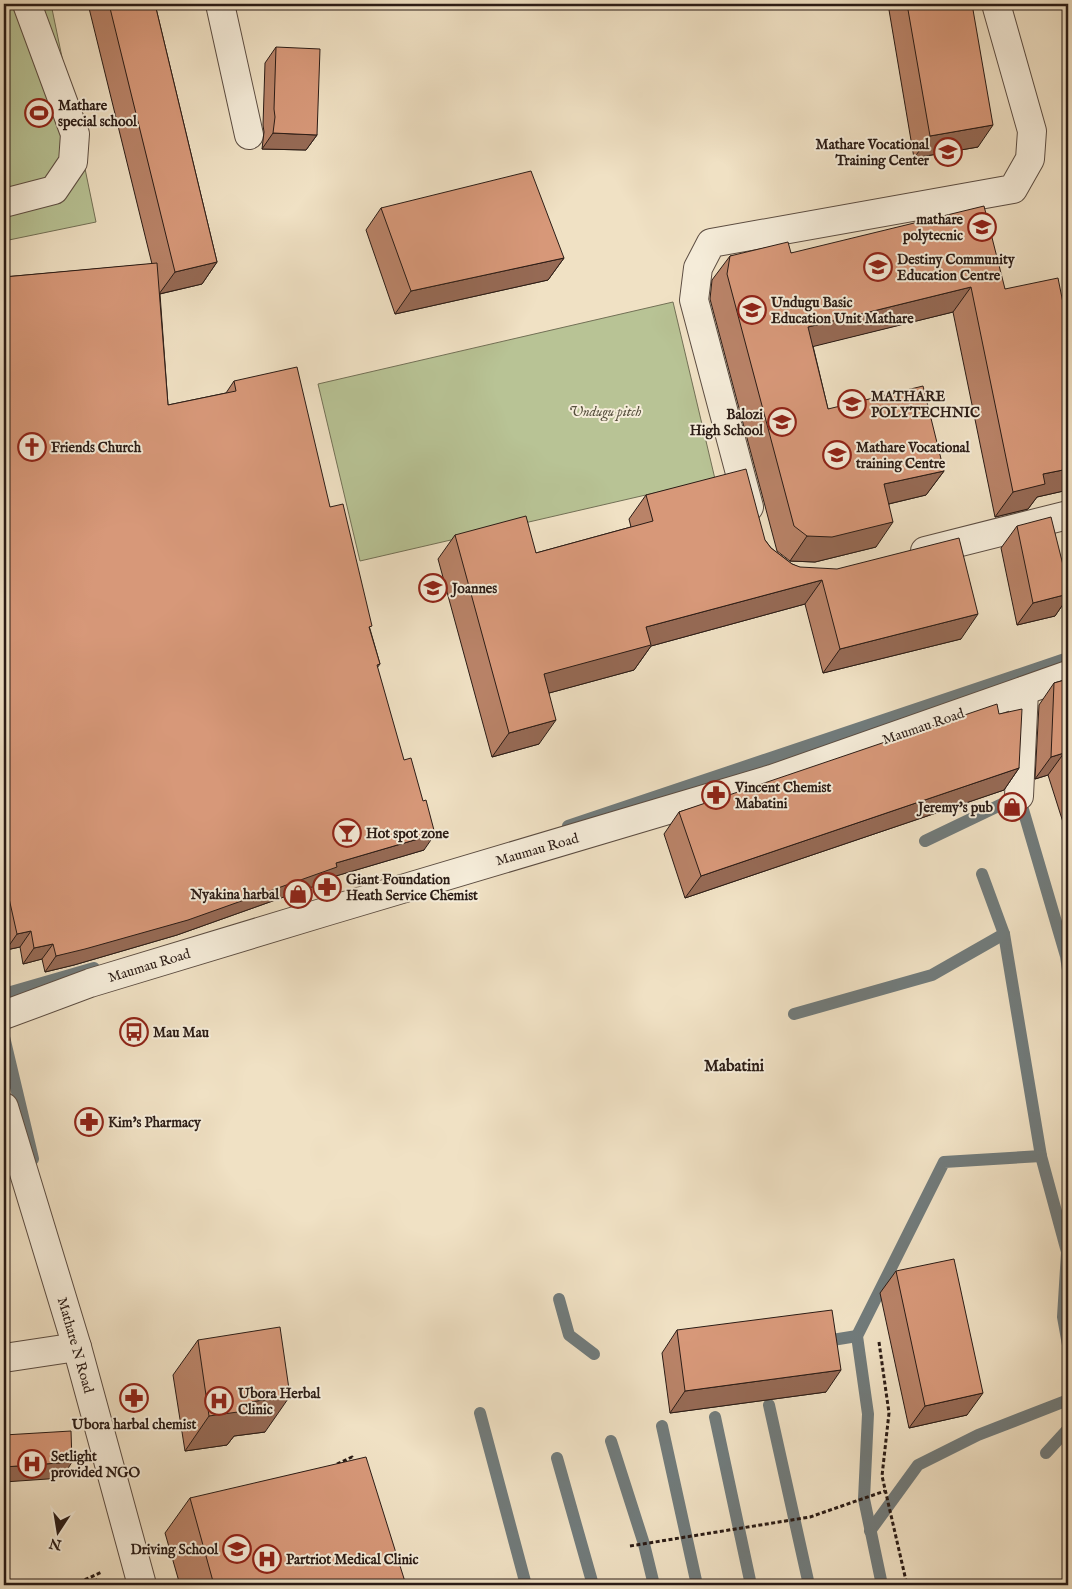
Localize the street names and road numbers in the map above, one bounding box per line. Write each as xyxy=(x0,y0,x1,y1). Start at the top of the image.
street label: Maumau Road xyxy=(880,704,967,749)
street label: Maumau Road xyxy=(494,829,581,870)
street label: Maumau Road xyxy=(106,945,193,987)
street label: Mathare N Road xyxy=(53,1295,97,1396)

